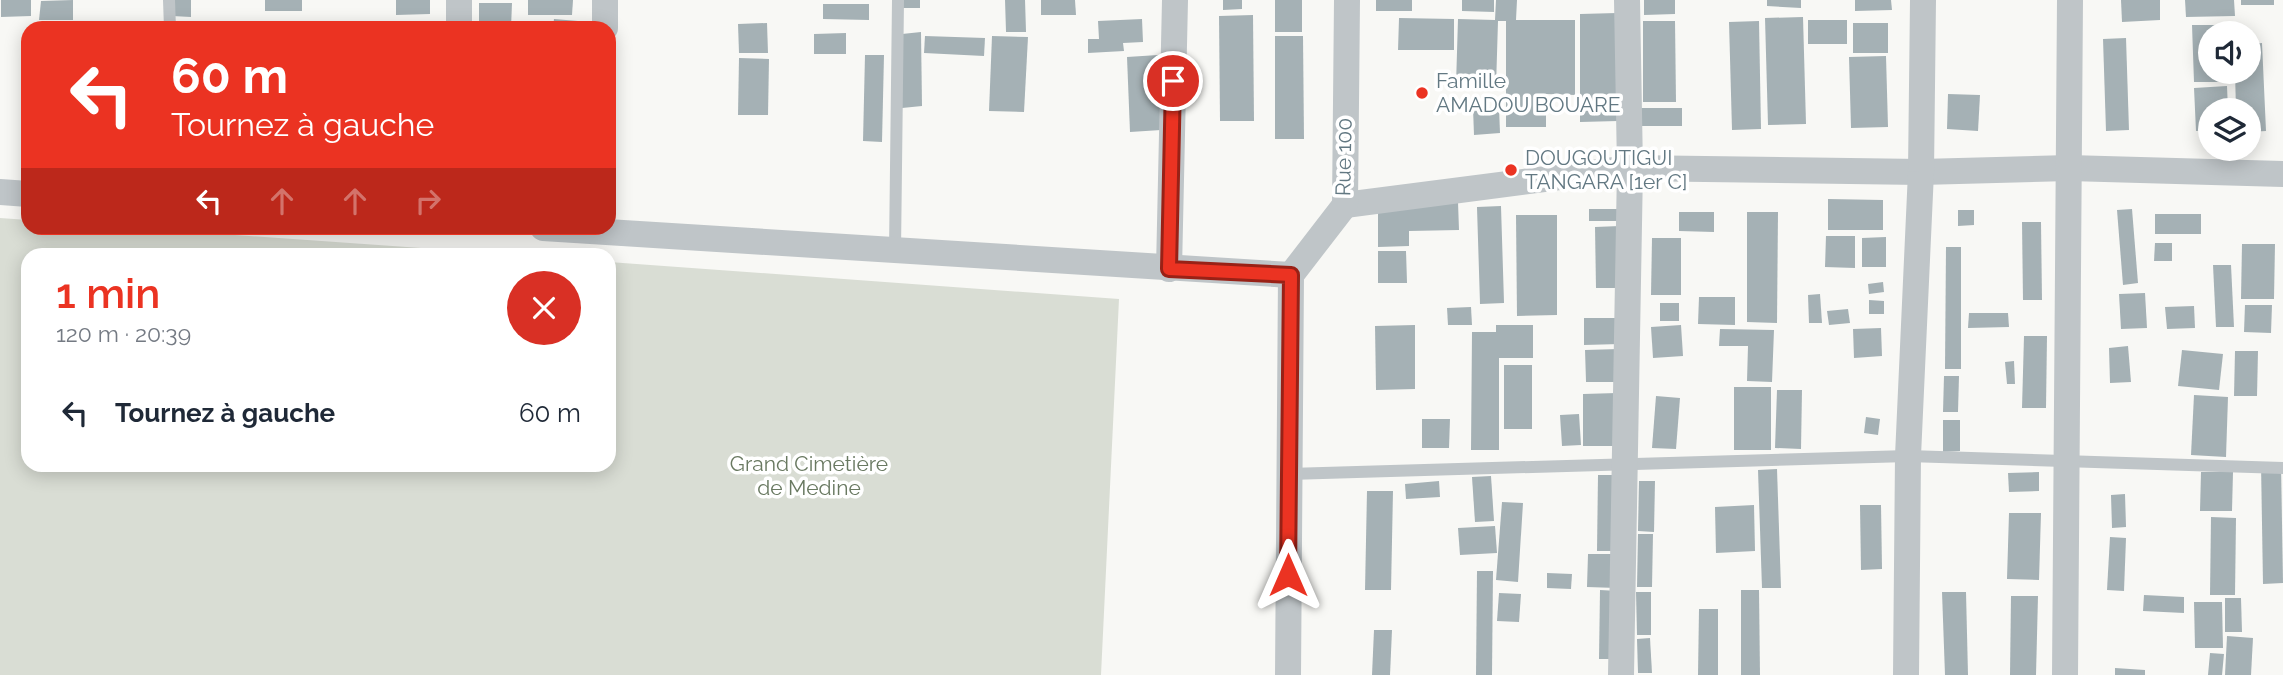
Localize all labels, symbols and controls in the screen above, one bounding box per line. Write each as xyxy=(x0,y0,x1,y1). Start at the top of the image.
map controls xyxy=(2198,21,2261,161)
button: sound xyxy=(2198,21,2261,84)
text: 60 m xyxy=(171,47,288,104)
icon: left xyxy=(56,49,147,140)
pin xyxy=(1143,51,1203,111)
icon: arrive xyxy=(1154,62,1192,100)
place label: Famille AMADOU BOUARE xyxy=(1436,68,1621,117)
marker: Famille AMADOU BOUARE xyxy=(1414,85,1430,101)
button: layers xyxy=(2198,98,2261,161)
text: Tournez à gauche xyxy=(171,106,434,143)
street label: Rue 100 xyxy=(1330,118,1357,196)
place label: DOUGOUTIGUI TANGARA [1er C] xyxy=(1525,145,1687,194)
marker: DOUGOUTIGUI TANGARA [1er C] xyxy=(1503,162,1519,178)
icon: left xyxy=(190,182,228,220)
icon: ahead xyxy=(263,182,301,220)
icon: ahead xyxy=(336,182,374,220)
icon: right xyxy=(409,182,447,220)
text: 1 min xyxy=(56,269,160,318)
button: close xyxy=(507,271,581,345)
text: 120 m · 20:39 xyxy=(56,320,191,347)
icon: left xyxy=(56,394,94,432)
text: Tournez à gauche xyxy=(115,398,335,428)
text: 60 m xyxy=(519,398,581,428)
park label: Grand Cimetière de Medine xyxy=(730,451,888,500)
position arrow xyxy=(1251,538,1325,612)

